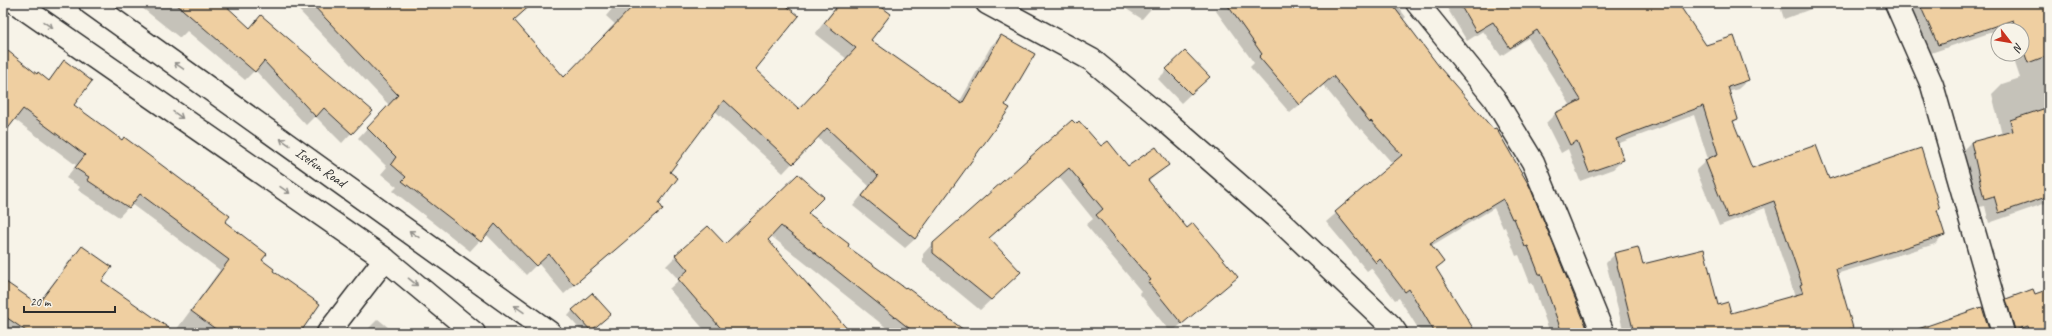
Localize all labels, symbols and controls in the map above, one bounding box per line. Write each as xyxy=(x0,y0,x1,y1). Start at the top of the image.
one-way arrow xyxy=(42,21,53,29)
north arrow xyxy=(1990,22,2030,62)
text: N xyxy=(2010,41,2026,56)
one-way arrow xyxy=(174,62,185,71)
one-way arrow xyxy=(172,111,183,119)
one-way arrow xyxy=(280,138,291,146)
street label: Isefun Road xyxy=(292,144,351,192)
one-way arrow xyxy=(279,186,290,194)
one-way arrow xyxy=(408,230,419,238)
one-way arrow xyxy=(407,278,418,287)
scale bar xyxy=(24,288,115,314)
text: 20 m xyxy=(30,294,52,310)
one-way arrow xyxy=(514,305,525,313)

